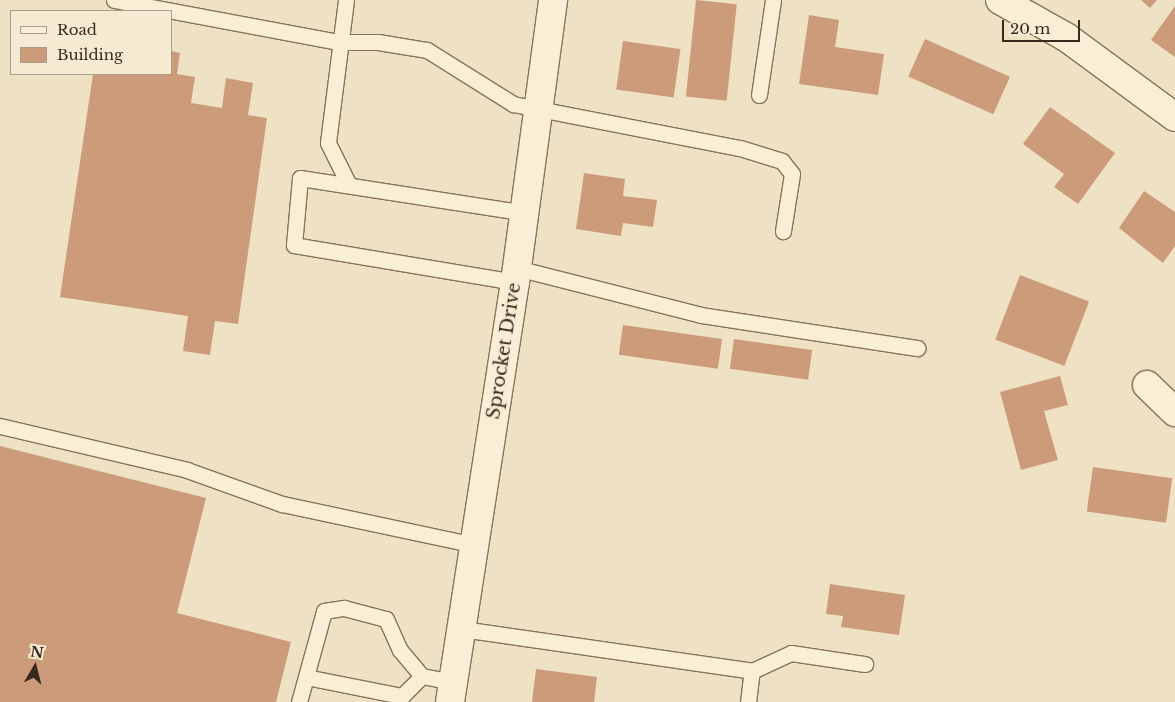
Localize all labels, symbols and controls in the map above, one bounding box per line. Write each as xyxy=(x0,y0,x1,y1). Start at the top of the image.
legend xyxy=(10,10,172,75)
scale bar xyxy=(1005,10,1082,42)
text: 20 m xyxy=(1010,19,1050,38)
text: Road xyxy=(57,20,97,39)
text: Building xyxy=(57,45,123,64)
street label: Sprocket Drive xyxy=(483,281,525,421)
north arrow xyxy=(10,642,60,692)
text: N xyxy=(29,642,45,662)

